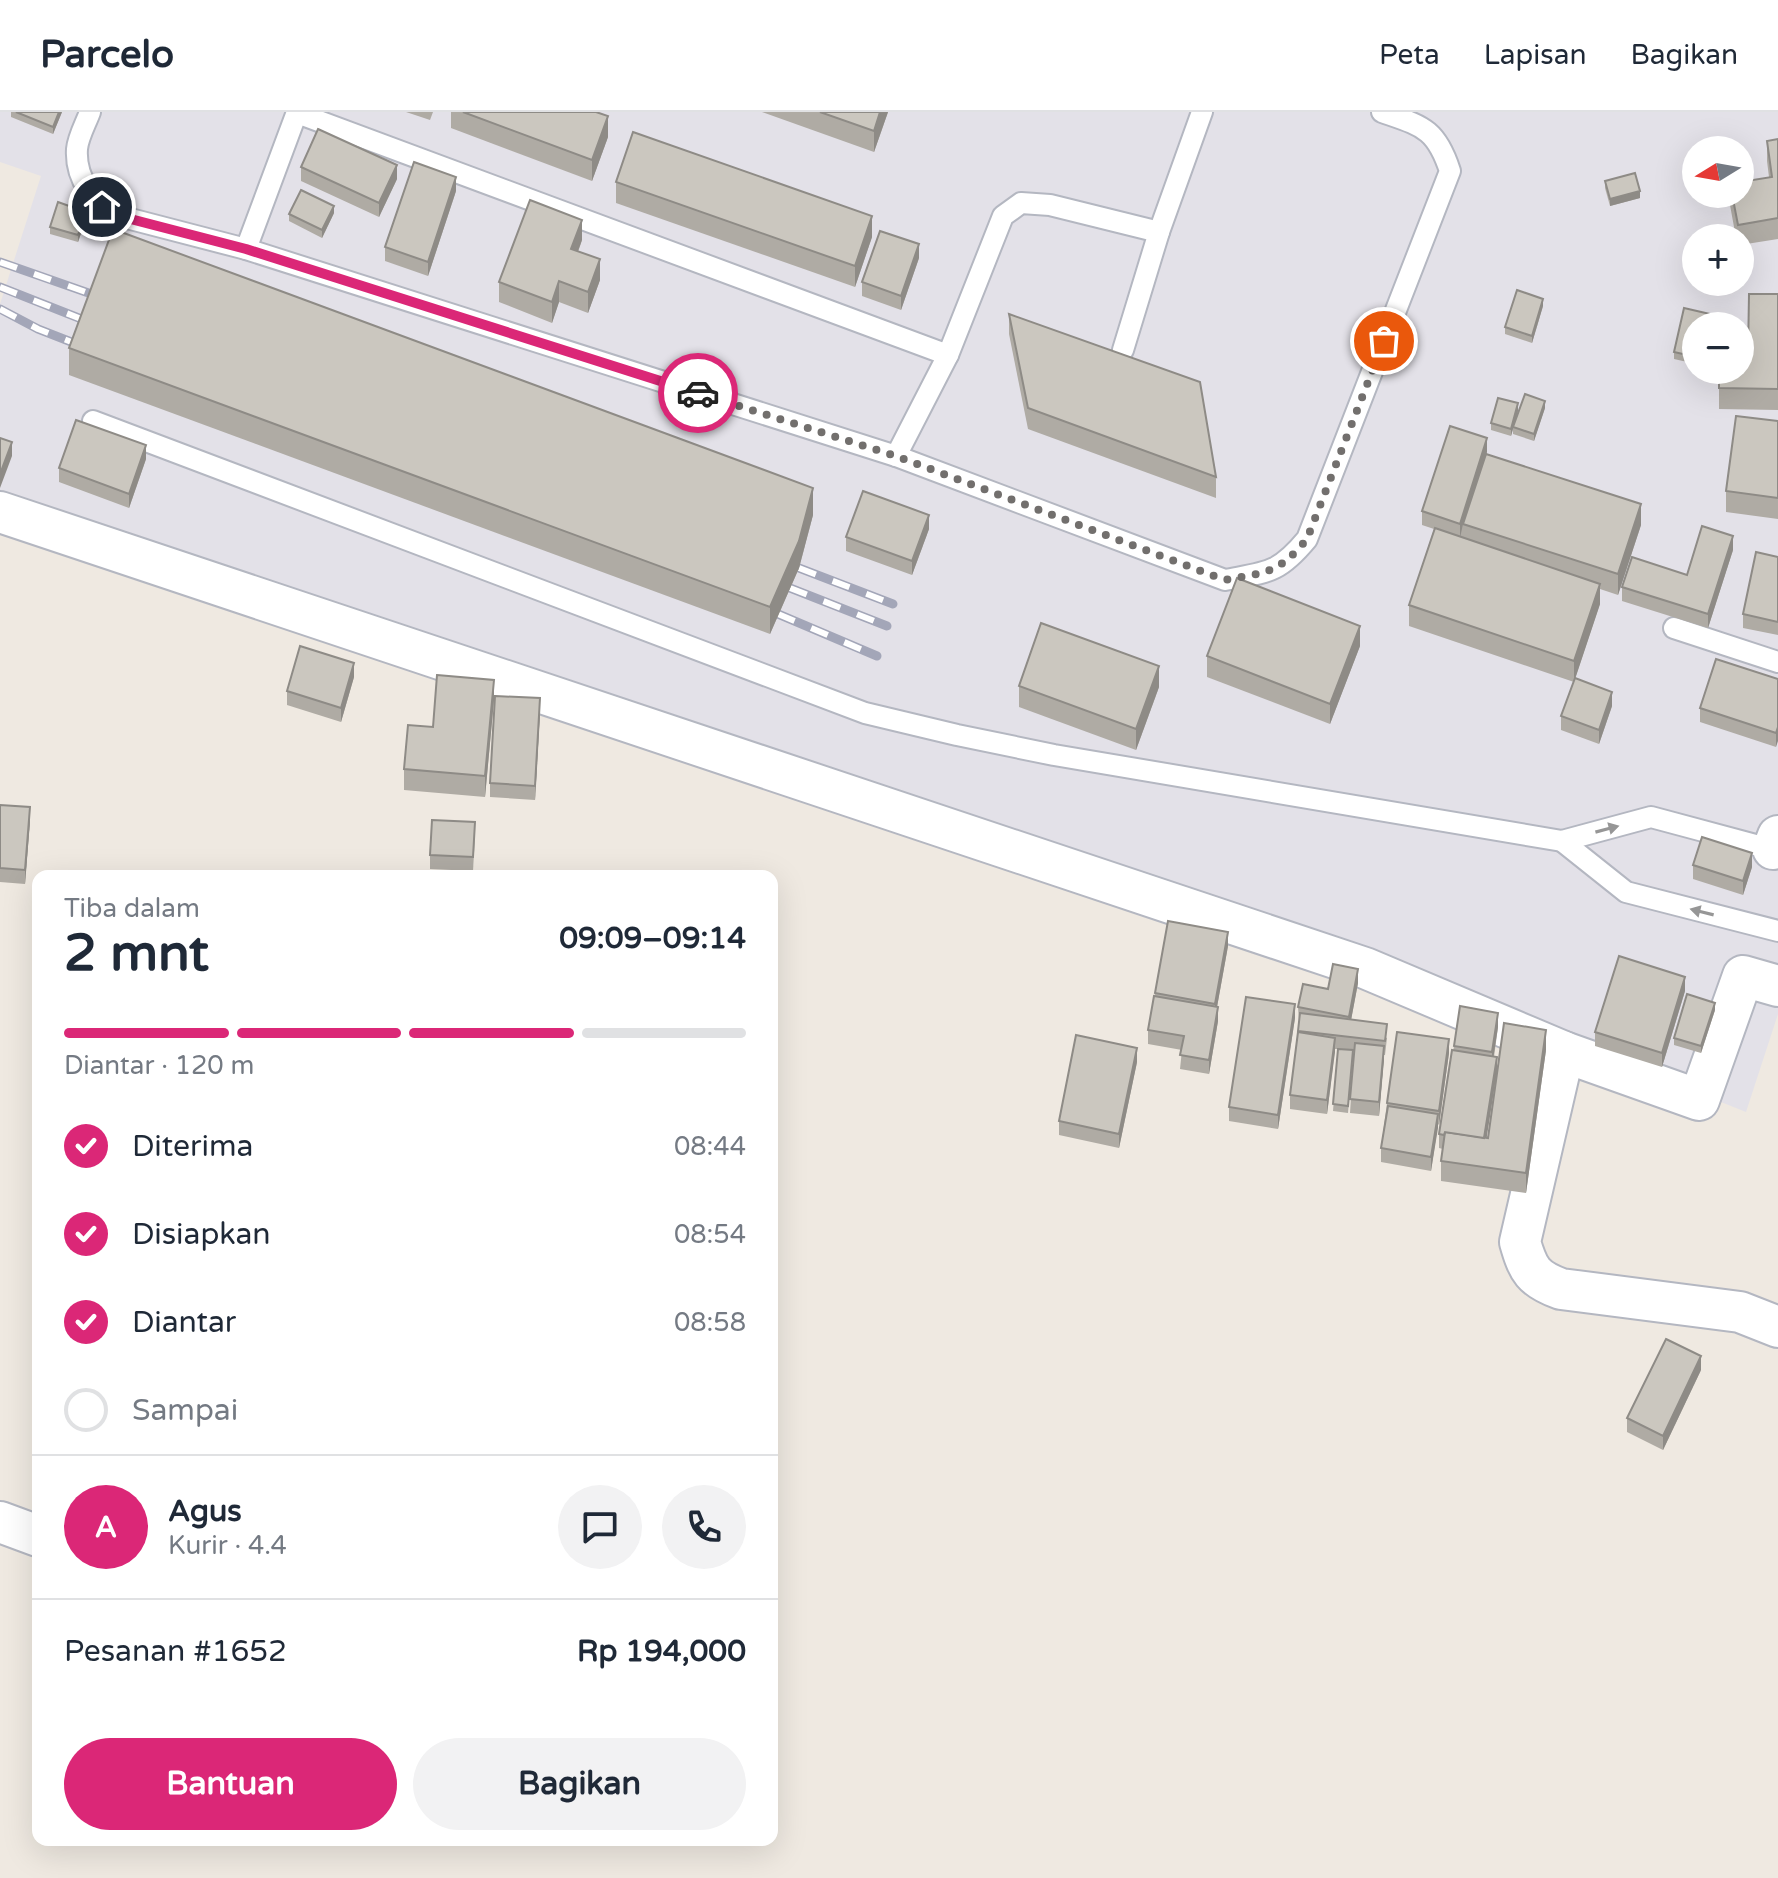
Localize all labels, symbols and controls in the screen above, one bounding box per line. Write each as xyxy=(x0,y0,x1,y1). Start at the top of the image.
text: Parcelo xyxy=(40,32,174,78)
text: Peta xyxy=(1379,38,1440,72)
text: Lapisan xyxy=(1484,38,1586,72)
text: Bagikan xyxy=(1630,38,1738,72)
north arrow xyxy=(1682,136,1754,208)
map controls xyxy=(1682,136,1754,384)
pin xyxy=(68,173,136,241)
icon: home xyxy=(80,185,124,229)
button: + xyxy=(1682,224,1754,296)
pin xyxy=(1350,307,1418,375)
button: − xyxy=(1682,312,1754,384)
icon: bag xyxy=(1362,319,1406,363)
courier xyxy=(658,353,738,433)
icon: car xyxy=(676,371,720,415)
one-way arrow xyxy=(1594,823,1619,835)
text: Tiba dalam xyxy=(64,893,200,924)
one-way arrow xyxy=(1690,905,1715,917)
text: 09:09–09:14 xyxy=(559,920,746,957)
text: 2 mnt xyxy=(64,922,209,985)
text: Diantar · 120 m xyxy=(64,1050,254,1081)
icon: check xyxy=(64,1124,108,1168)
text: Diterima xyxy=(132,1128,253,1165)
text: 08:44 xyxy=(674,1131,746,1162)
icon: check xyxy=(64,1212,108,1256)
text: Disiapkan xyxy=(132,1216,271,1253)
text: 08:54 xyxy=(674,1219,746,1250)
icon: check xyxy=(64,1300,108,1344)
text: Diantar xyxy=(132,1304,236,1341)
text: 08:58 xyxy=(674,1307,746,1338)
text: Sampai xyxy=(132,1392,238,1429)
button: chat xyxy=(558,1485,642,1569)
button: phone xyxy=(662,1485,746,1569)
text: Agus xyxy=(168,1493,242,1530)
text: A xyxy=(95,1509,117,1546)
text: Kurir · 4.4 xyxy=(168,1530,287,1561)
text: Pesanan #1652 xyxy=(64,1633,287,1670)
text: Rp 194,000 xyxy=(577,1633,746,1670)
button: Bantuan xyxy=(64,1738,397,1830)
button: Bagikan xyxy=(413,1738,746,1830)

